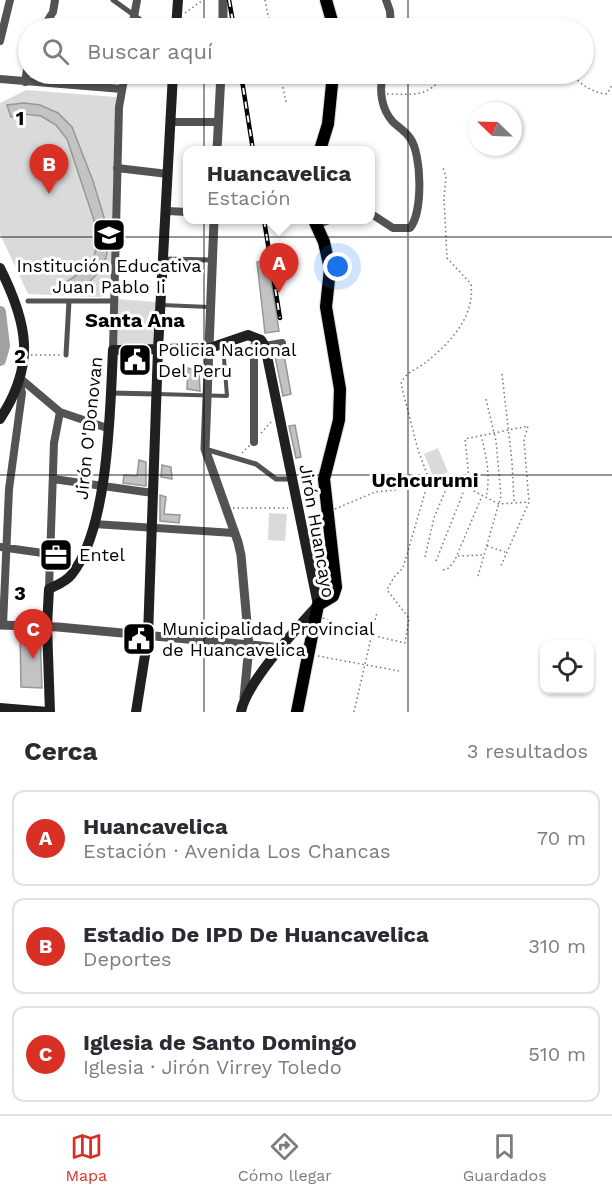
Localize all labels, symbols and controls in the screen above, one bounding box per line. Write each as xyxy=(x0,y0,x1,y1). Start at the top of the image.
search box xyxy=(18,18,594,84)
icon: search xyxy=(39,35,72,68)
text: Buscar aquí xyxy=(87,39,213,64)
north arrow xyxy=(468,102,522,156)
text: 1 xyxy=(16,106,24,130)
pin: B xyxy=(29,144,68,194)
popup xyxy=(183,146,375,224)
text: Huancavelica xyxy=(207,161,351,186)
text: Estación xyxy=(207,186,291,210)
school or university icon: Institución Educativa Juan Pablo Ii xyxy=(91,217,127,253)
pin: A xyxy=(260,244,298,293)
your location xyxy=(323,252,352,281)
place label: Institución Educativa Juan Pablo Ii xyxy=(17,255,201,297)
district label: Santa Ana xyxy=(85,308,185,332)
place label: Policia Nacional Del Peru xyxy=(158,339,297,381)
public building icon: Policia Nacional Del Peru xyxy=(117,342,153,378)
text: 2 xyxy=(14,344,26,368)
street label: Jirón O'Donovan xyxy=(71,355,106,501)
street label: Jirón Huancayo xyxy=(295,462,340,599)
district label: Uchcurumi xyxy=(371,468,479,492)
office icon: Entel xyxy=(38,537,74,573)
place label: Entel xyxy=(79,544,125,565)
text: 3 xyxy=(14,581,26,605)
pin: C xyxy=(14,610,52,659)
place label: Municipalidad Provincial de Huancavelica xyxy=(162,618,375,660)
public building icon: Municipalidad Provincial de Huancavelica xyxy=(121,621,157,657)
map controls xyxy=(540,640,594,694)
button: locate xyxy=(540,640,594,694)
text: Cerca xyxy=(24,736,98,766)
text: 3 resultados xyxy=(467,739,588,763)
text: Huancavelica xyxy=(83,814,228,839)
text: A xyxy=(39,826,52,850)
text: 70 m xyxy=(537,826,586,850)
text: Estación · Avenida Los Chancas xyxy=(83,839,391,863)
text: Estadio De IPD De Huancavelica xyxy=(83,922,429,947)
text: B xyxy=(39,934,52,958)
text: 310 m xyxy=(528,934,586,958)
text: Deportes xyxy=(83,947,172,971)
text: Iglesia de Santo Domingo xyxy=(83,1030,357,1055)
text: C xyxy=(39,1042,52,1066)
text: 510 m xyxy=(528,1042,586,1066)
text: Iglesia · Jirón Virrey Toledo xyxy=(83,1055,342,1079)
tab: Mapa xyxy=(65,1130,107,1185)
tab: Cómo llegar xyxy=(238,1130,332,1185)
tab: Guardados xyxy=(463,1130,547,1185)

